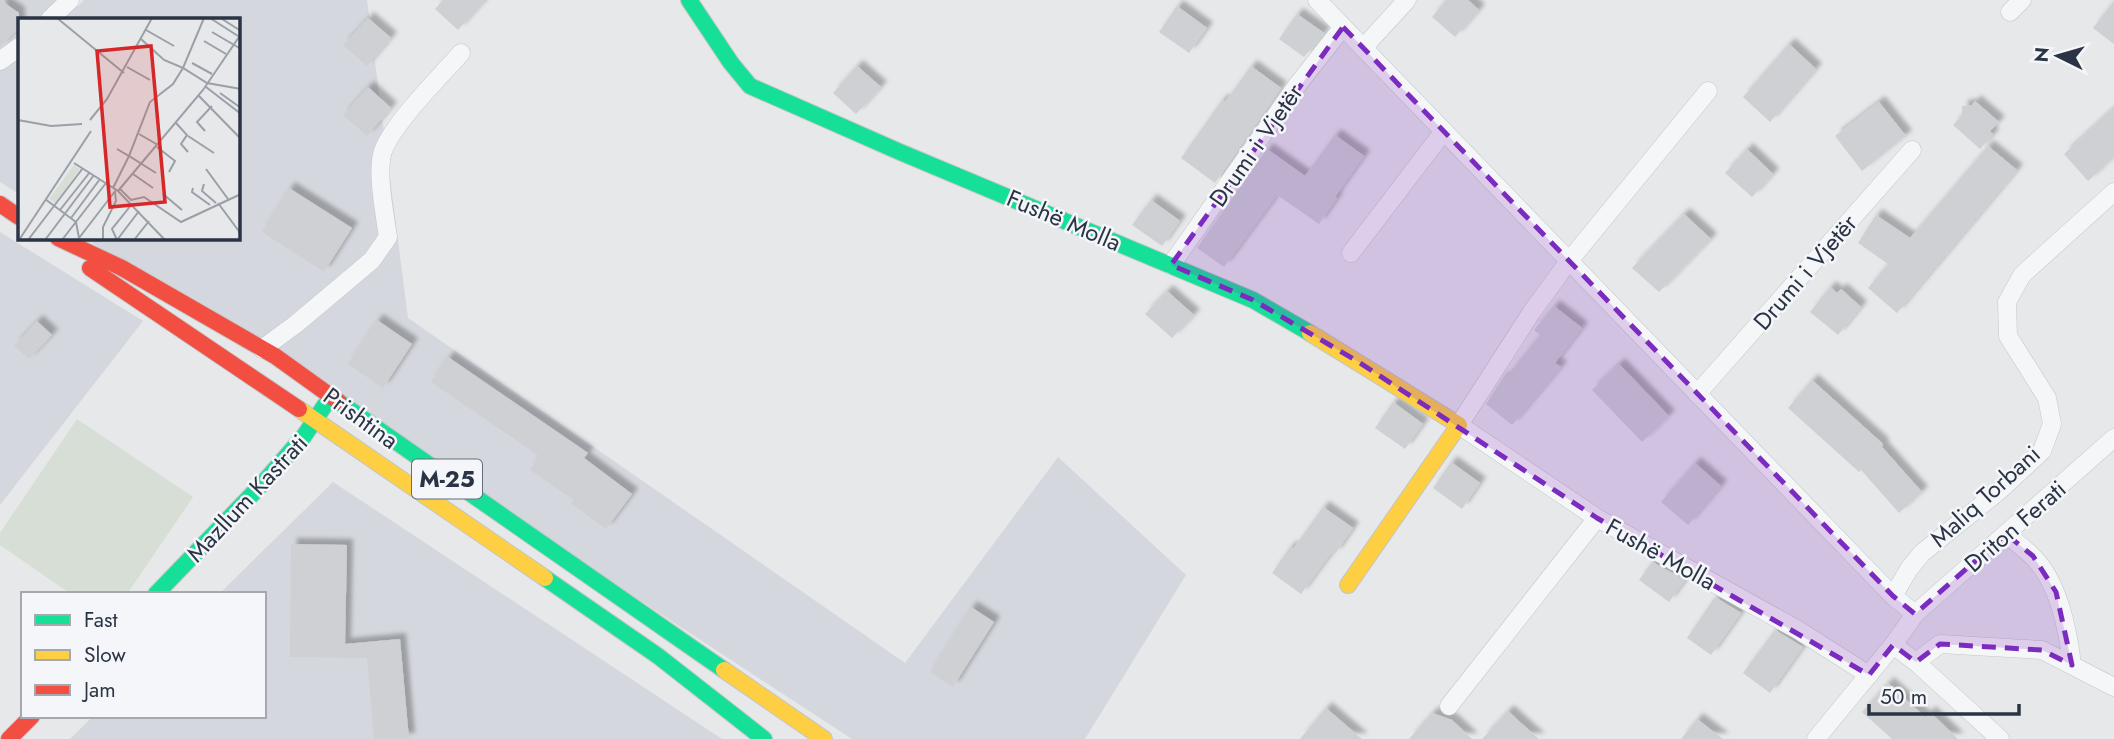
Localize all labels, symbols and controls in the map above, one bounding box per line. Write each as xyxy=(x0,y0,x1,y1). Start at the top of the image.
inset map xyxy=(18,18,240,240)
north arrow xyxy=(2023,21,2093,91)
text: N xyxy=(2027,46,2056,63)
street label: Drumi i Vjetër xyxy=(1201,76,1312,214)
street label: Fushë Molla xyxy=(1001,180,1127,260)
street label: Drumi i Vjetër xyxy=(1745,206,1866,338)
street label: Prishtina xyxy=(316,379,406,457)
street label: Mazllum Kastrati xyxy=(178,426,316,570)
street label: Maliq Torbani xyxy=(1922,437,2048,555)
road number: M-25 xyxy=(412,460,482,499)
street label: Driton Ferati xyxy=(1956,472,2074,580)
street label: Fushë Molla xyxy=(1600,509,1722,599)
legend xyxy=(21,592,266,718)
text: Fast xyxy=(84,605,117,635)
text: Slow xyxy=(84,640,126,670)
scale bar xyxy=(1869,672,2020,716)
text: Jam xyxy=(81,675,116,705)
text: 50 m xyxy=(1880,682,1927,712)

